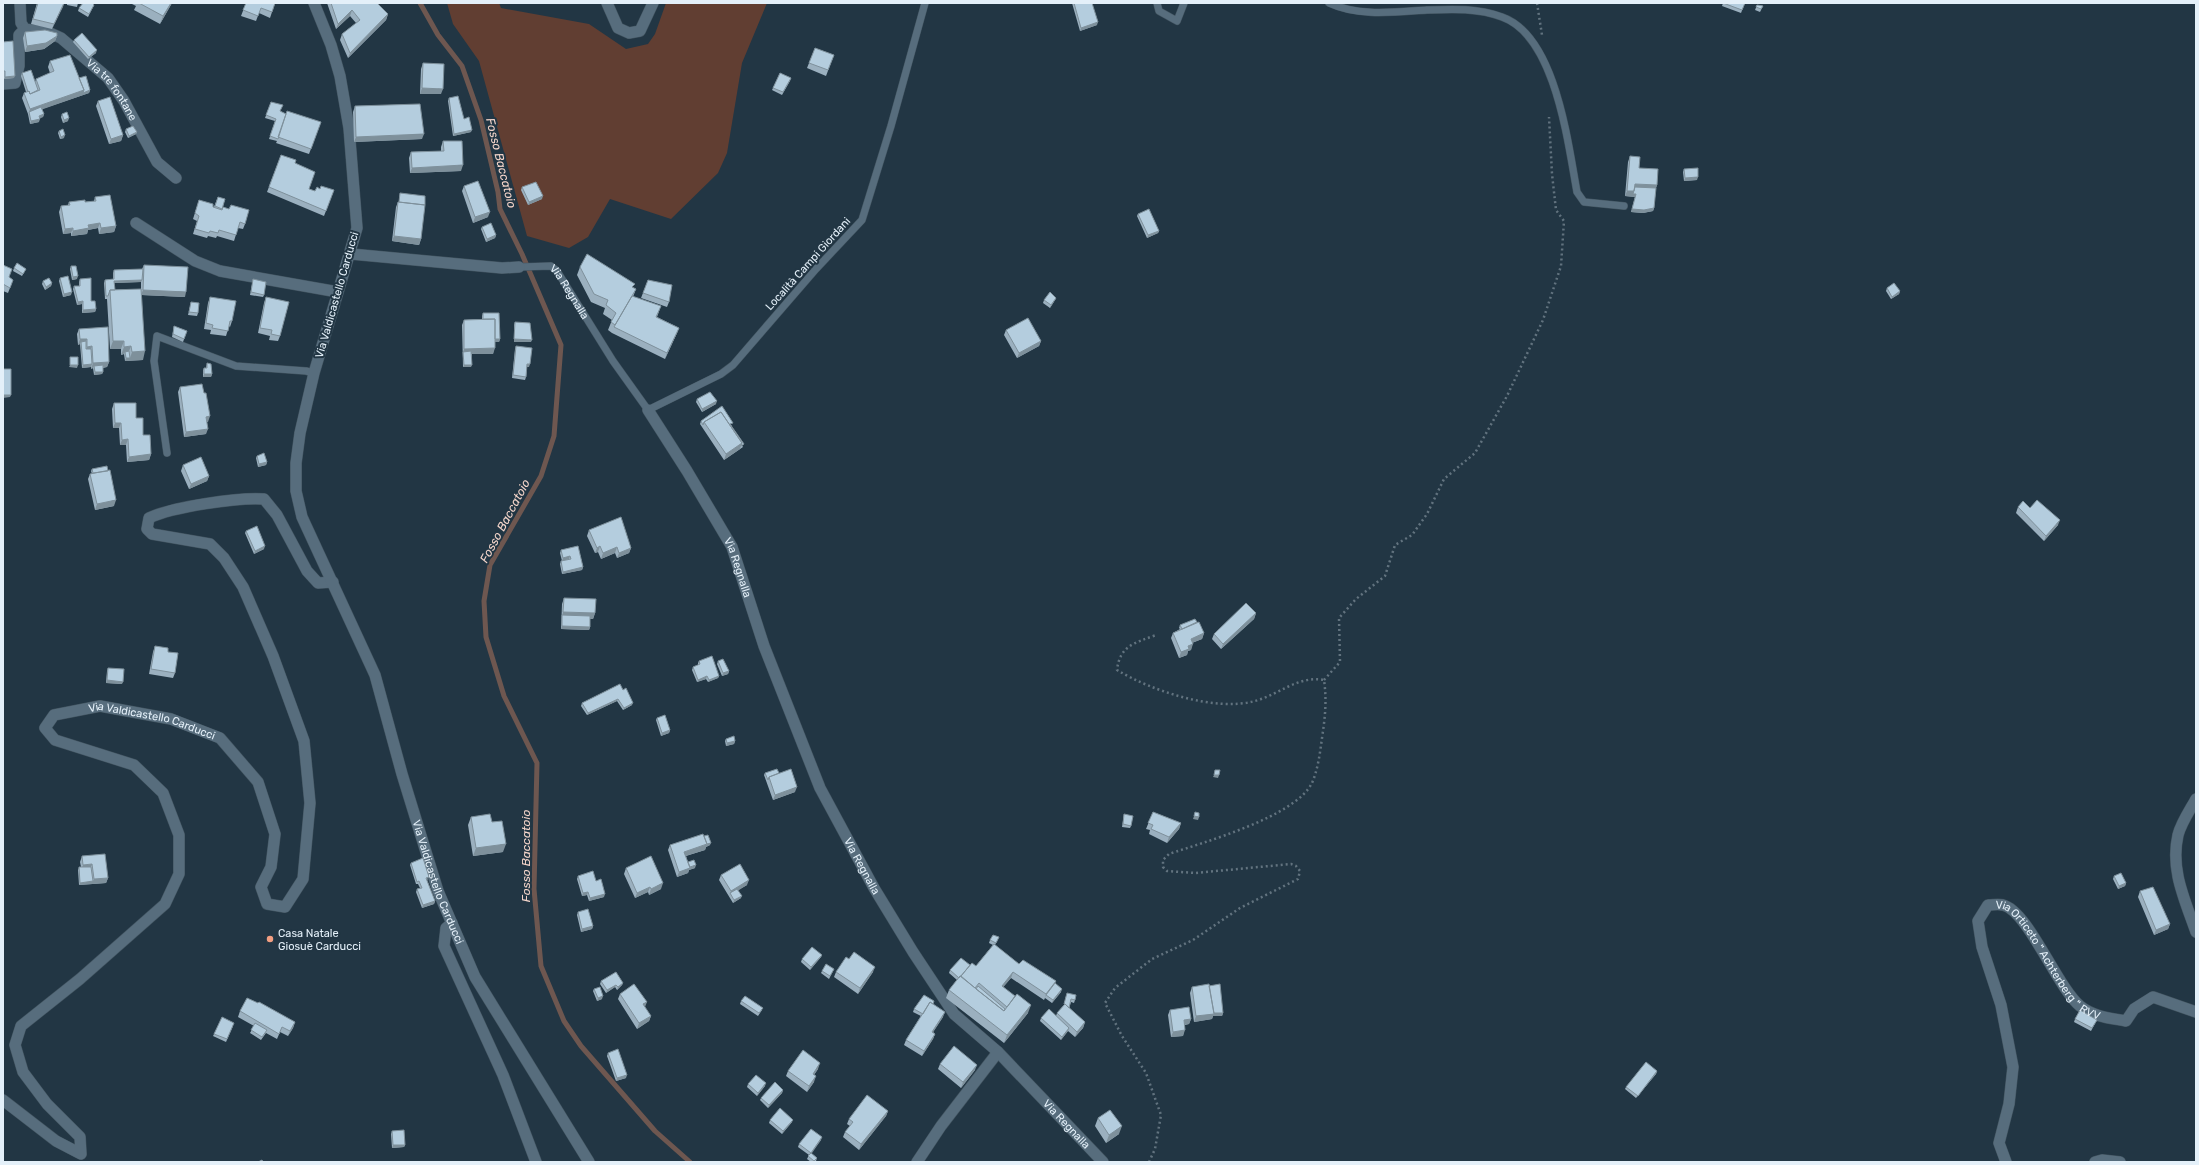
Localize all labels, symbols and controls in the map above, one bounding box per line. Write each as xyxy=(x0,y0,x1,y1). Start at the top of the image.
street label: Via tre fontane xyxy=(84,56,140,123)
water label: Fosso Baccatoio xyxy=(483,116,519,210)
street label: Località Campi Giordani xyxy=(763,215,853,313)
street label: Via Valdicastello Carducci xyxy=(313,230,361,360)
street label: Via Regnalla xyxy=(547,261,592,322)
water label: Fosso Baccatoio xyxy=(477,477,533,565)
street label: Via Regnalla xyxy=(721,535,754,599)
street label: Via Valdicastello Carducci xyxy=(87,699,217,742)
water label: Fosso Baccatoio xyxy=(519,810,533,902)
street label: Via Valdicastello Carducci xyxy=(410,818,466,946)
street label: Via Regnalla xyxy=(841,835,883,897)
street label: Via Orticeto " Achterberg " RVV xyxy=(1995,898,2102,1022)
place label: Casa Natale Giosuè Carducci xyxy=(278,927,361,953)
marker: Casa Natale Giosuè Carducci xyxy=(265,934,275,944)
street label: Via Regnalla xyxy=(1040,1097,1093,1151)

